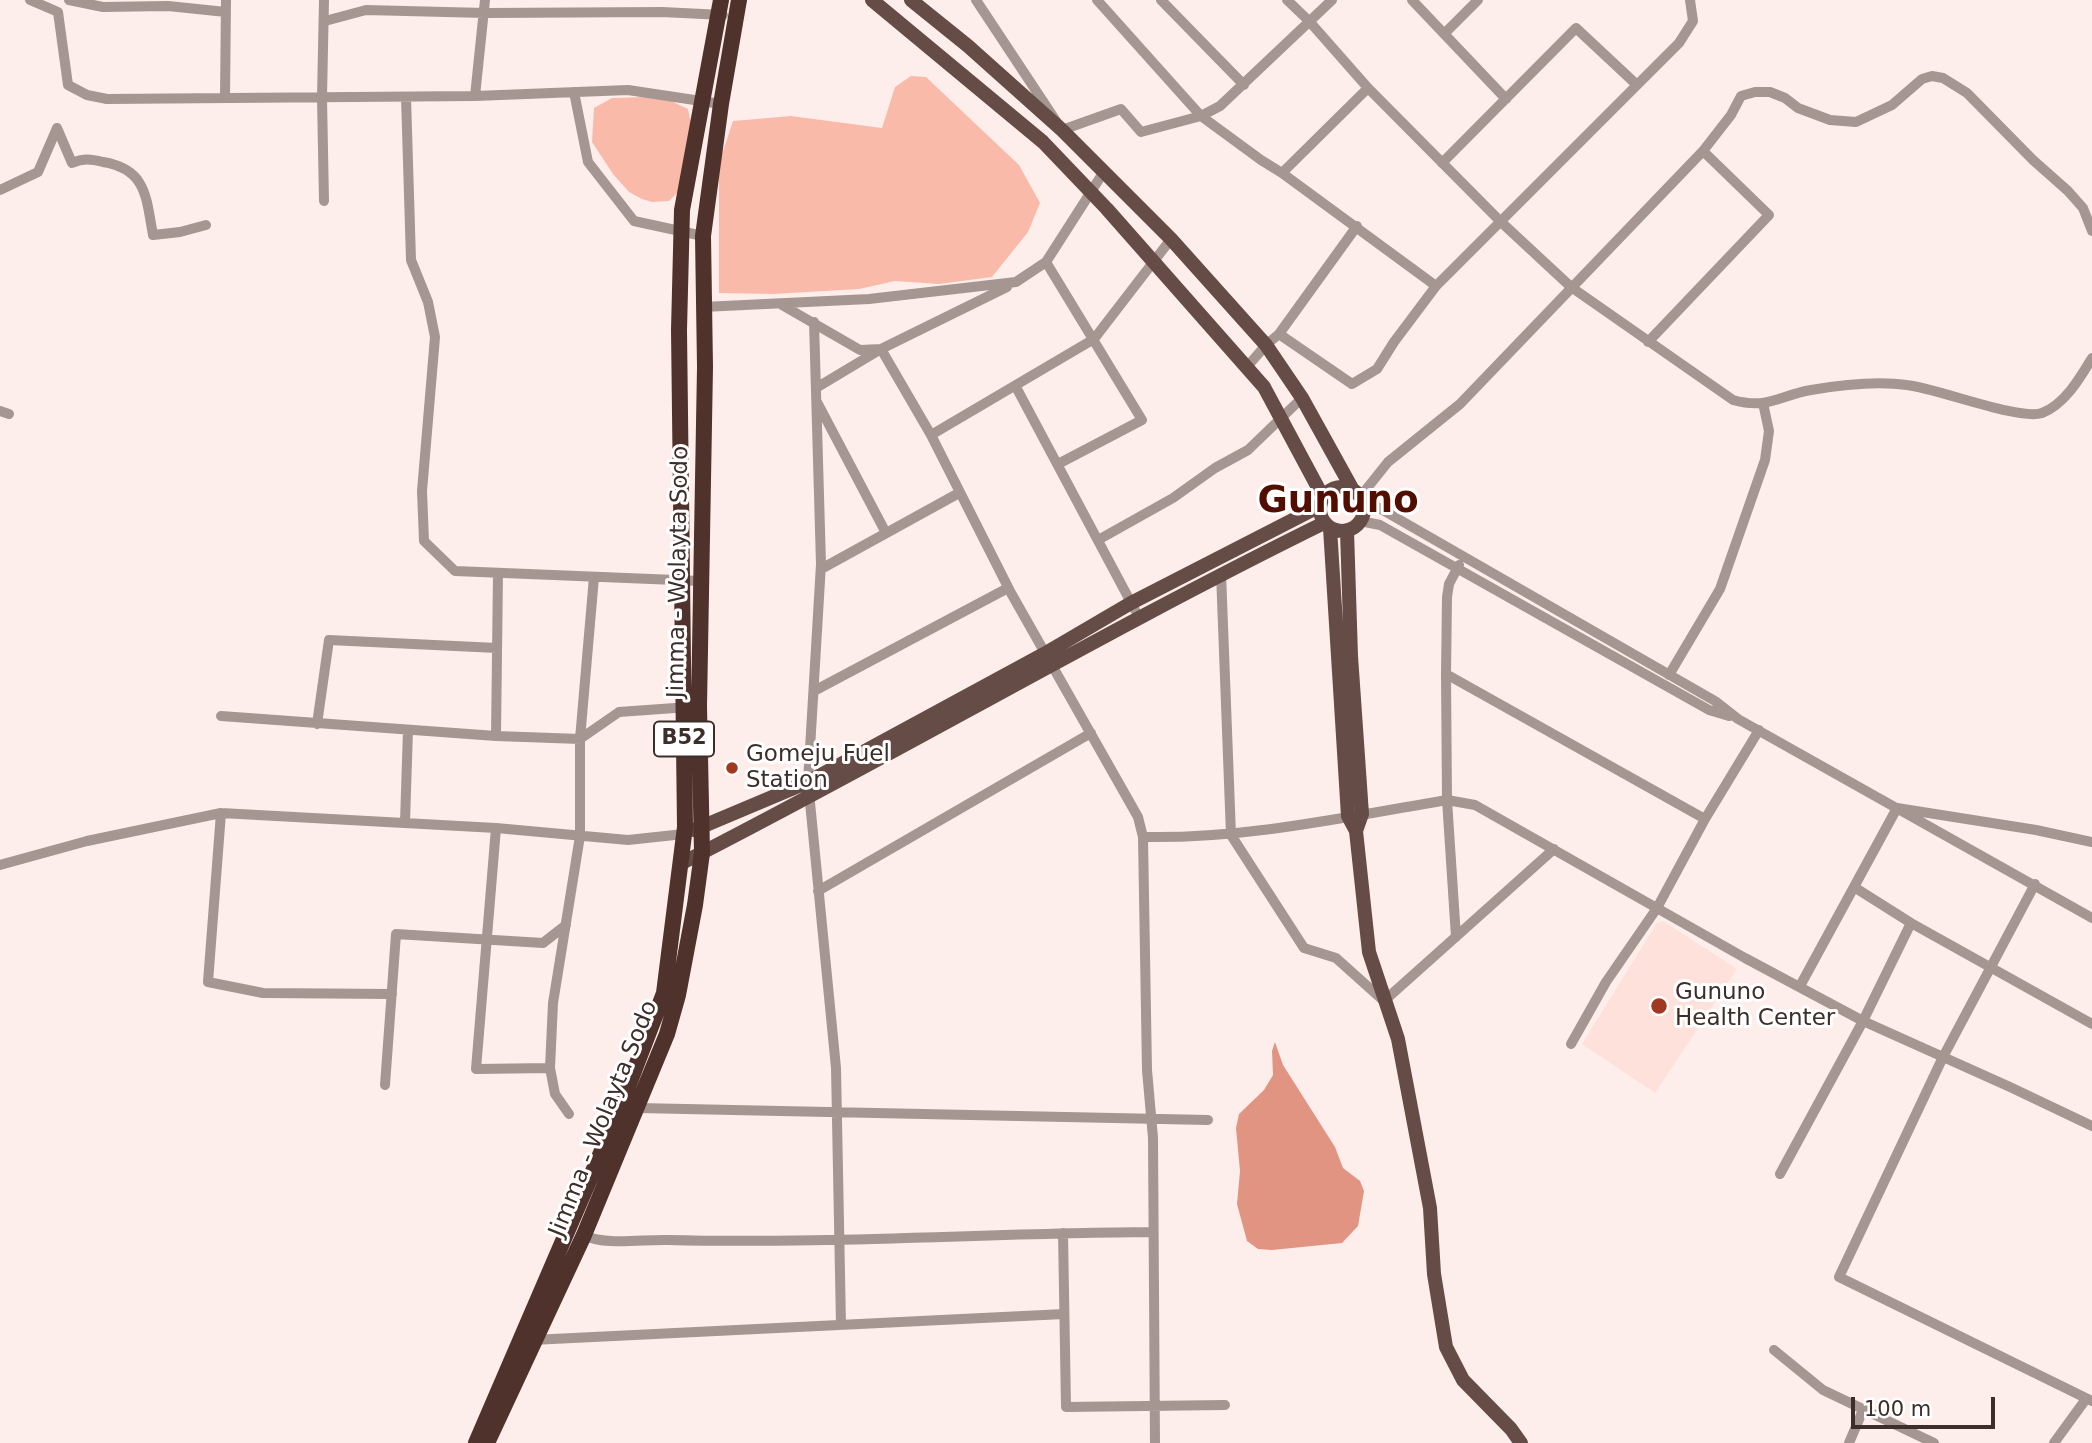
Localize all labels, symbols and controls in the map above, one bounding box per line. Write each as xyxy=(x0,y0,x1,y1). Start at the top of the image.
street label: Jimma - Wolayta Sodo xyxy=(663,446,695,698)
district label: Gununo xyxy=(1257,480,1419,524)
road number: B52 xyxy=(654,722,714,756)
place label: Gomeju Fuel Station xyxy=(746,741,890,795)
marker: Gomeju Fuel Station xyxy=(724,760,740,776)
place label: Gununo Health Center xyxy=(1675,979,1835,1033)
marker: Gununo Health Center xyxy=(1649,996,1669,1016)
street label: Jimma - Wolayta Sodo xyxy=(544,997,664,1241)
scale bar xyxy=(1854,1384,1997,1428)
text: 100 m xyxy=(1864,1397,1931,1421)

